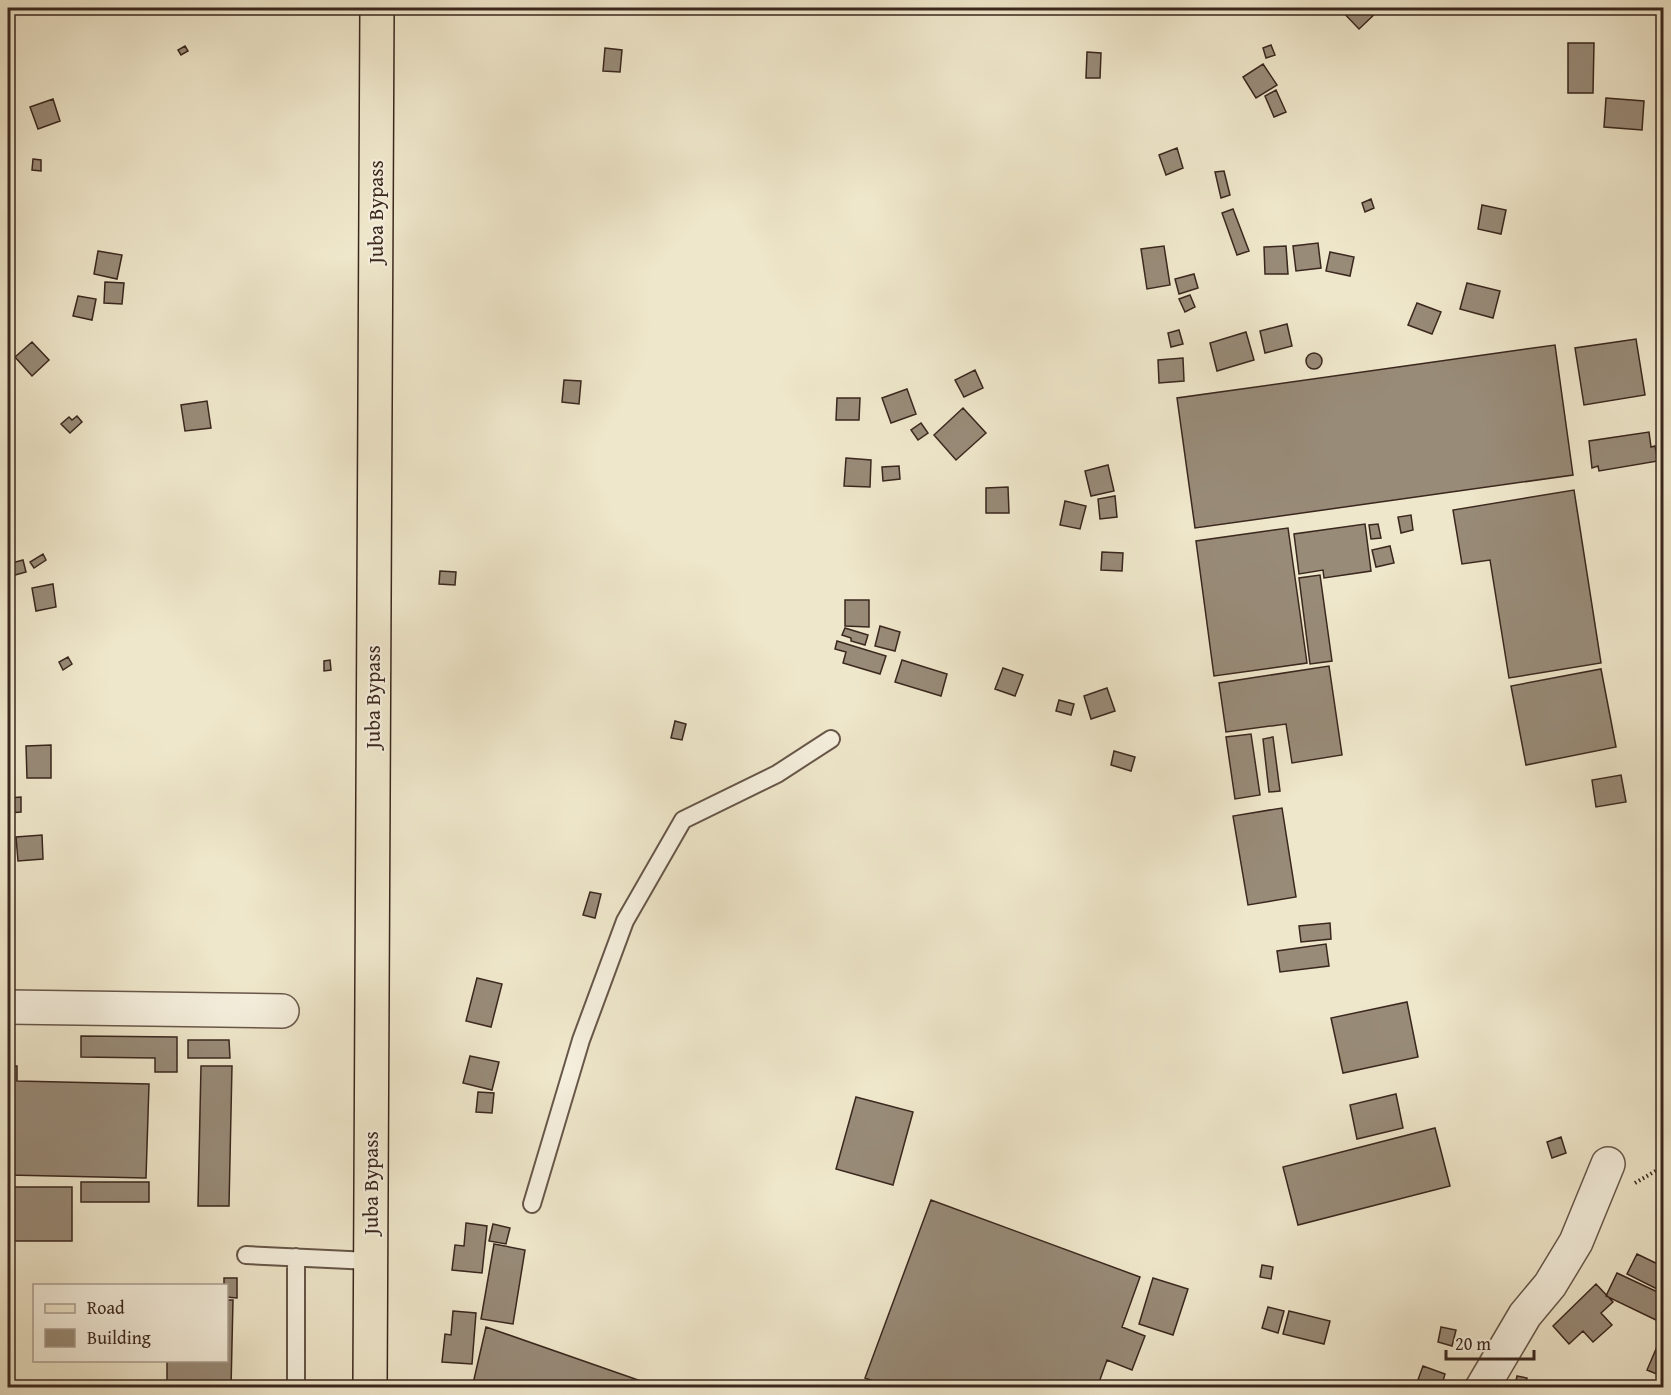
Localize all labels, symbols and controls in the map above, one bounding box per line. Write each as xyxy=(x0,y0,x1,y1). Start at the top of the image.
street label: Juba Bypass xyxy=(360,160,391,267)
street label: Juba Bypass xyxy=(357,645,388,752)
street label: Juba Bypass xyxy=(355,1131,386,1238)
legend xyxy=(33,1284,228,1362)
text: Road xyxy=(87,1294,125,1321)
scale bar xyxy=(1446,1323,1534,1361)
text: Building xyxy=(87,1324,151,1351)
text: 20 m xyxy=(1455,1330,1491,1357)

